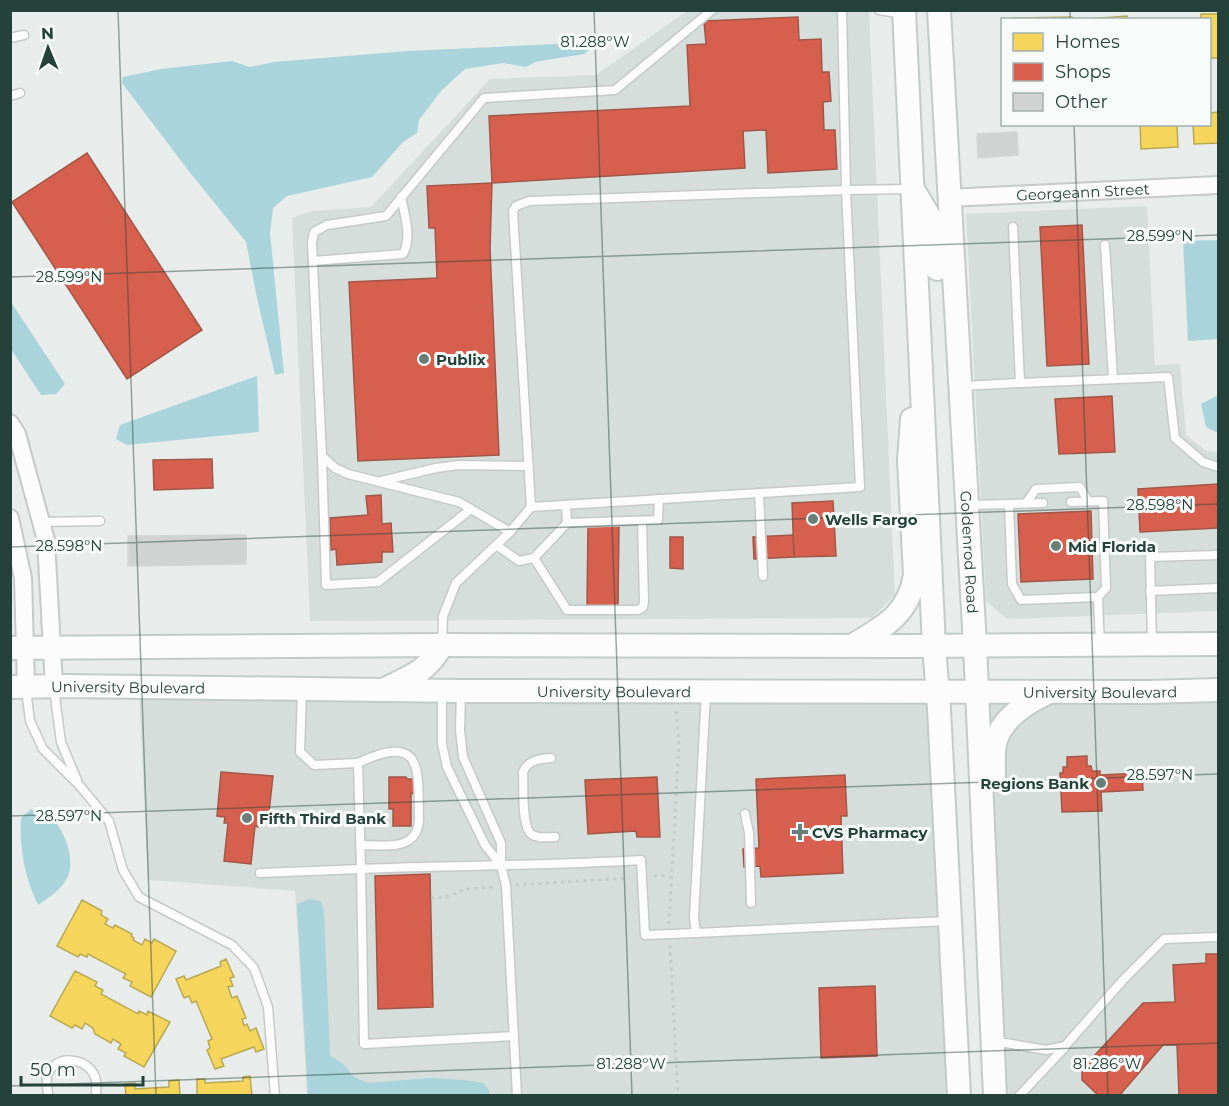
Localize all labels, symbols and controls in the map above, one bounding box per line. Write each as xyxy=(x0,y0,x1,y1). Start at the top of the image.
north arrow xyxy=(18,18,78,78)
legend xyxy=(1001,18,1211,126)
text: N xyxy=(41,24,54,43)
text: Homes xyxy=(1055,31,1120,53)
text: 81.288°W xyxy=(560,32,630,51)
text: Shops xyxy=(1055,61,1111,83)
text: Other xyxy=(1055,91,1108,113)
street label: Georgeann Street xyxy=(1016,179,1150,204)
text: 28.599°N xyxy=(1127,226,1193,245)
text: 28.599°N xyxy=(36,267,102,286)
place label: Publix xyxy=(436,350,486,369)
marker: Publix xyxy=(417,352,431,366)
street label: Goldenrod Road xyxy=(957,490,983,614)
text: 28.598°N xyxy=(1126,495,1194,514)
place label: Wells Fargo xyxy=(825,510,918,529)
marker: Wells Fargo xyxy=(806,512,820,526)
text: 28.598°N xyxy=(35,536,103,555)
place label: Mid Florida xyxy=(1068,537,1156,556)
marker: Mid Florida xyxy=(1049,539,1063,553)
street label: University Boulevard xyxy=(51,676,205,697)
street label: University Boulevard xyxy=(537,682,691,701)
street label: University Boulevard xyxy=(1023,682,1177,702)
text: 28.597°N xyxy=(1127,765,1193,784)
place label: Regions Bank xyxy=(980,774,1089,793)
marker: Regions Bank xyxy=(1094,776,1108,790)
text: 28.597°N xyxy=(36,806,102,825)
place label: Fifth Third Bank xyxy=(259,809,386,828)
marker: Fifth Third Bank xyxy=(240,811,254,825)
place label: CVS Pharmacy xyxy=(812,823,929,842)
marker: CVS Pharmacy xyxy=(793,825,807,839)
scale bar xyxy=(21,1049,142,1087)
text: 81.288°W xyxy=(596,1054,666,1073)
text: 81.286°W xyxy=(1073,1054,1142,1073)
text: 50 m xyxy=(30,1059,76,1081)

